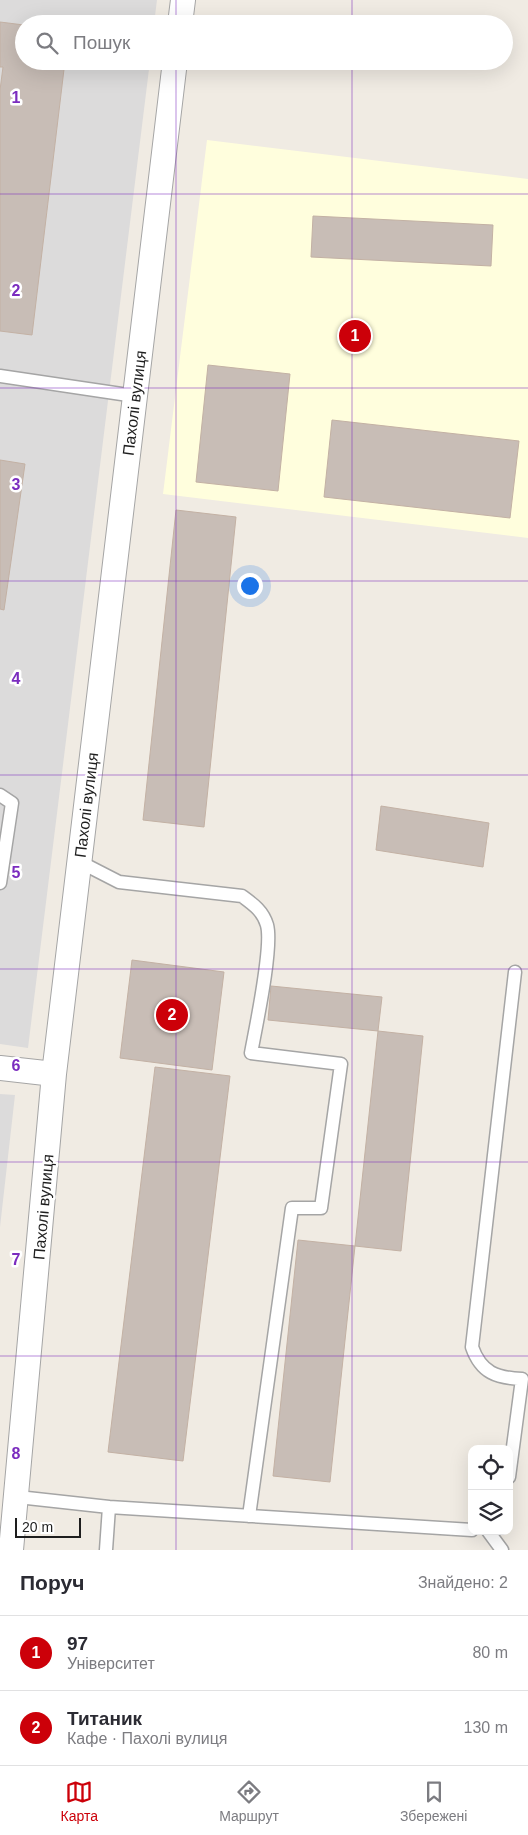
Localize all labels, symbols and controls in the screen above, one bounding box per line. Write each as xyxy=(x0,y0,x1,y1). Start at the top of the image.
search box xyxy=(15,15,513,70)
icon: search xyxy=(33,29,61,57)
text: Пошук xyxy=(73,32,130,53)
text: 1 xyxy=(12,89,21,106)
text: 2 xyxy=(12,282,21,299)
pin: 1 xyxy=(339,317,371,355)
street label: Пахолі вулиця xyxy=(120,349,149,457)
text: 3 xyxy=(12,476,21,493)
your location xyxy=(237,573,263,599)
text: 4 xyxy=(12,670,21,687)
street label: Пахолі вулиця xyxy=(72,751,101,859)
text: 5 xyxy=(12,864,21,881)
pin: 2 xyxy=(156,996,188,1034)
text: 6 xyxy=(12,1057,21,1074)
street label: Пахолі вулиця xyxy=(30,1154,57,1261)
text: 7 xyxy=(12,1251,21,1268)
text: 8 xyxy=(12,1445,21,1462)
map controls xyxy=(468,1445,513,1535)
button: locate xyxy=(468,1445,513,1490)
button: layers xyxy=(468,1490,513,1535)
scale bar xyxy=(15,1515,81,1538)
text: 20 m xyxy=(22,1519,53,1535)
text: Поруч xyxy=(20,1571,84,1594)
text: Знайдено: 2 xyxy=(418,1574,508,1591)
text: 97 xyxy=(67,1633,88,1654)
text: 1 xyxy=(32,1644,40,1661)
text: 80 m xyxy=(472,1644,508,1661)
text: Університет xyxy=(67,1655,155,1672)
text: Титаник xyxy=(67,1708,142,1729)
text: 2 xyxy=(32,1719,40,1736)
text: 130 m xyxy=(464,1719,508,1736)
text: Кафе · Пахолі вулиця xyxy=(67,1730,228,1747)
tab: Карта xyxy=(61,1778,98,1824)
tab: Маршрут xyxy=(219,1778,279,1824)
tab: Збережені xyxy=(400,1778,467,1824)

